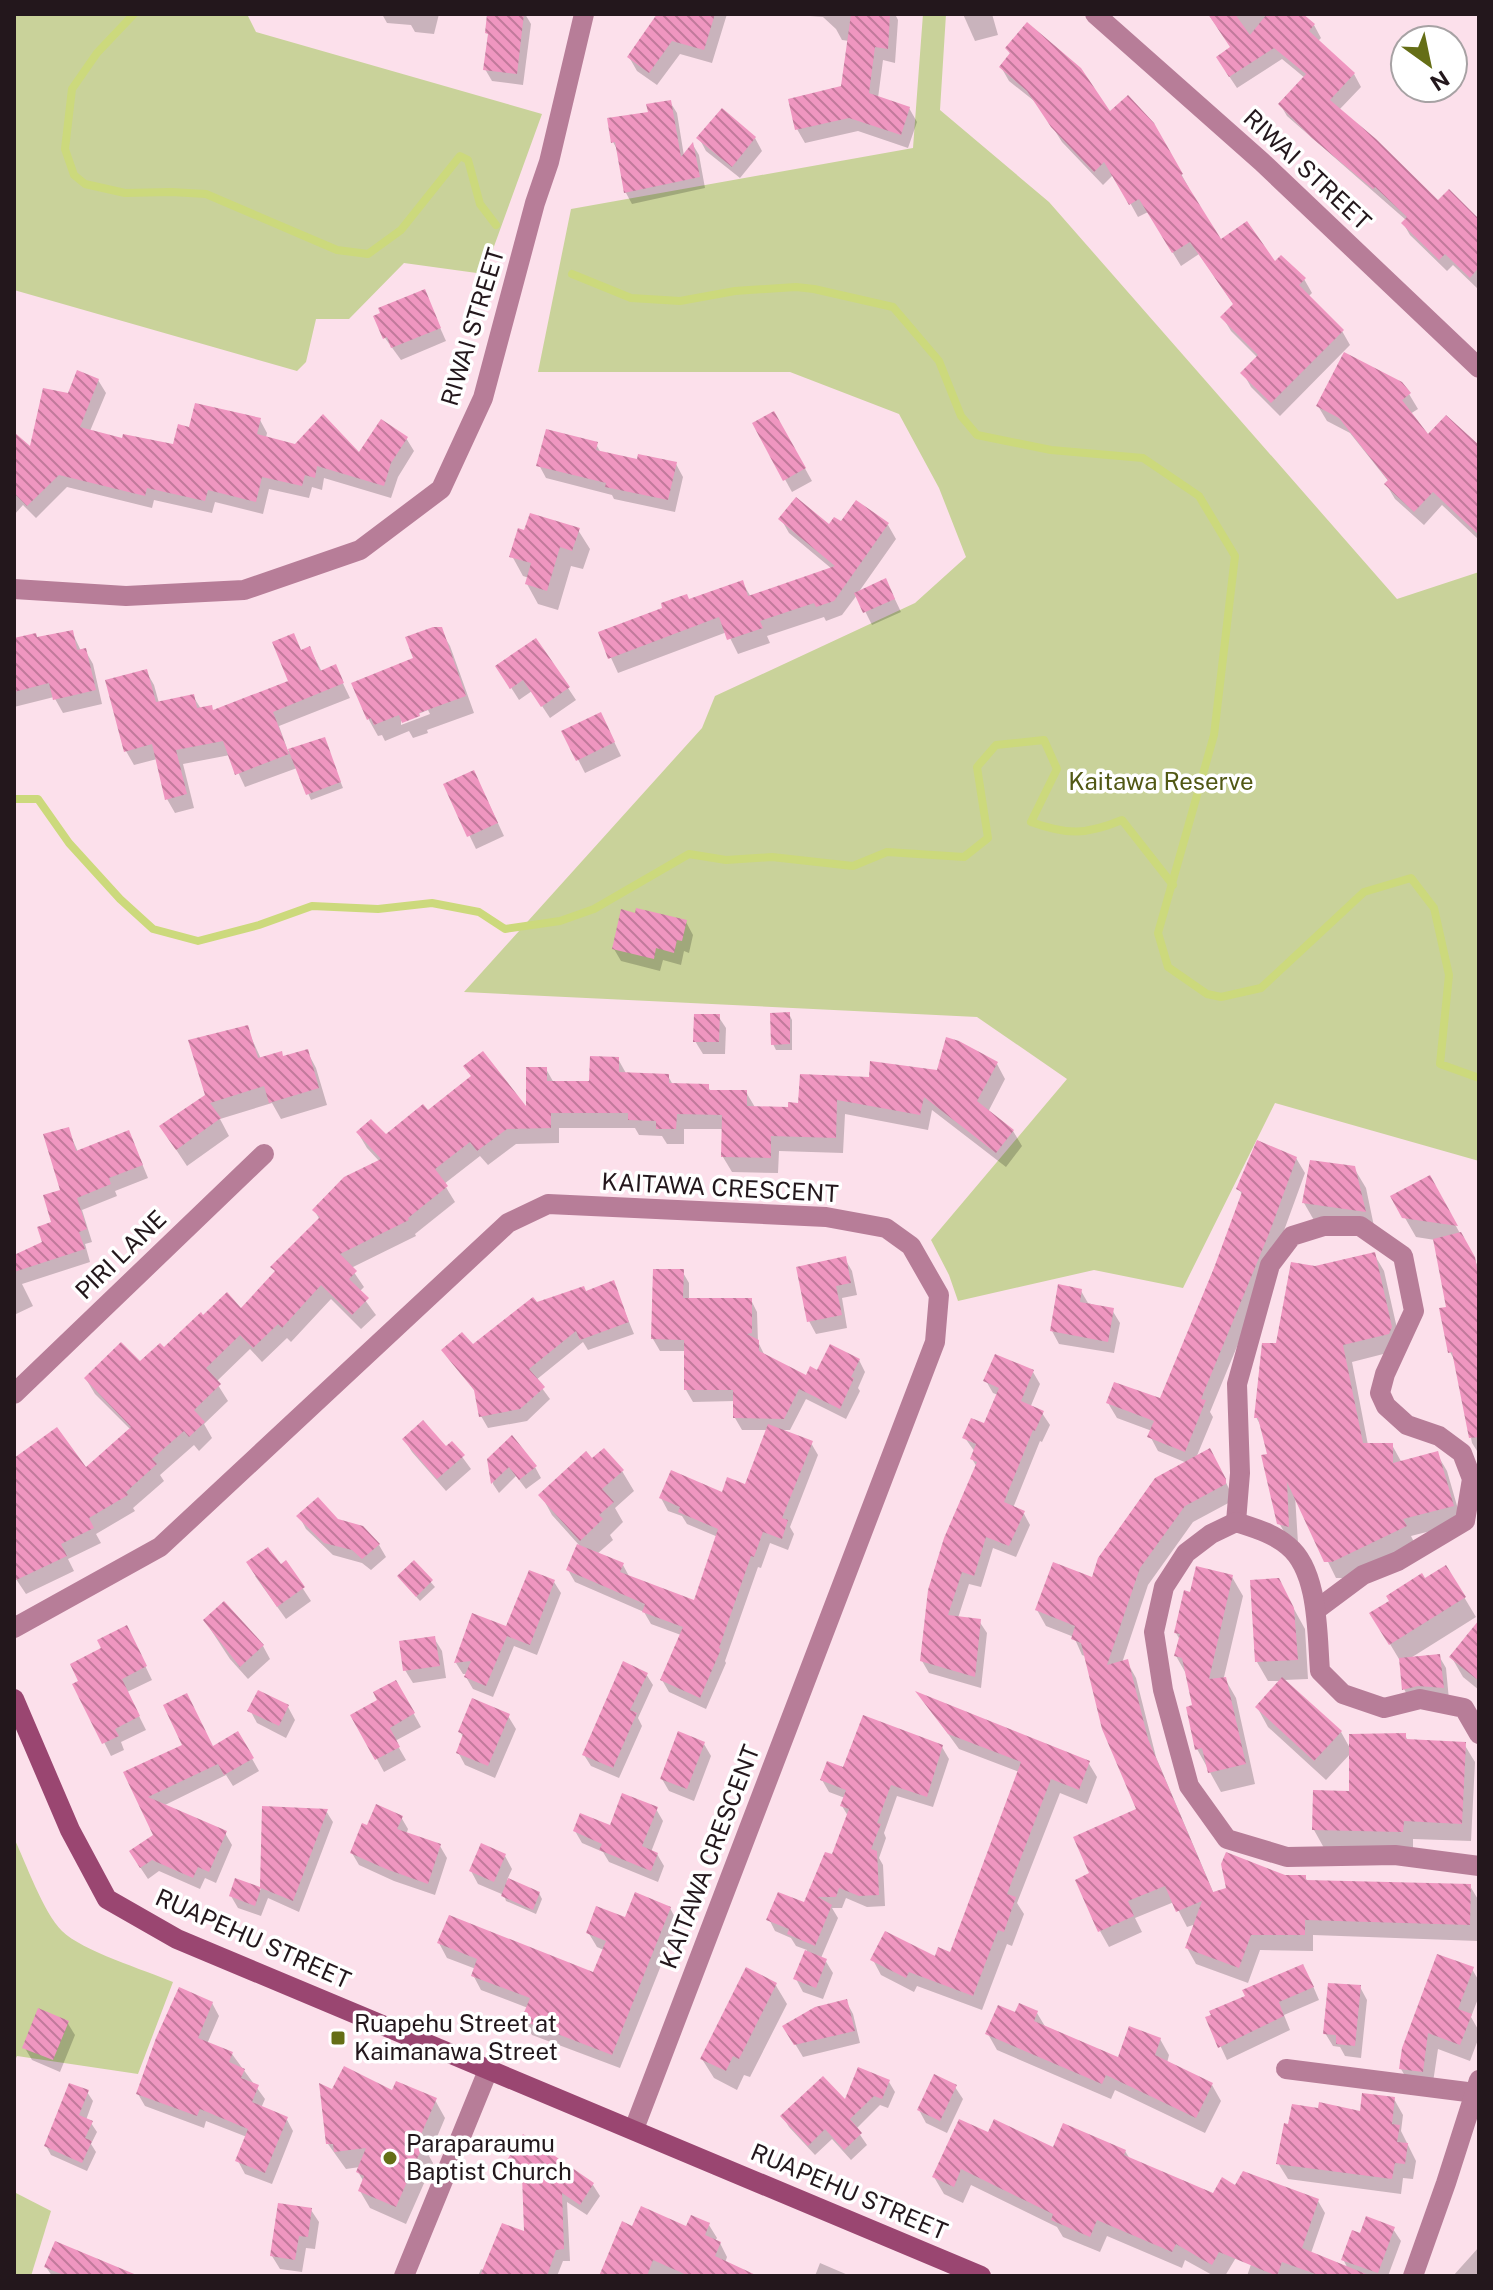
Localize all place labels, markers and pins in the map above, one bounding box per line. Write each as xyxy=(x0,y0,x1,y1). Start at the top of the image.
place label: Ruapehu Street at Kaimanawa Street xyxy=(354,2009,558,2065)
marker: Ruapehu Street at Kaimanawa Street xyxy=(329,2029,347,2047)
place label: Paraparaumu Baptist Church xyxy=(406,2129,572,2185)
marker: Paraparaumu Baptist Church xyxy=(381,2149,399,2167)

